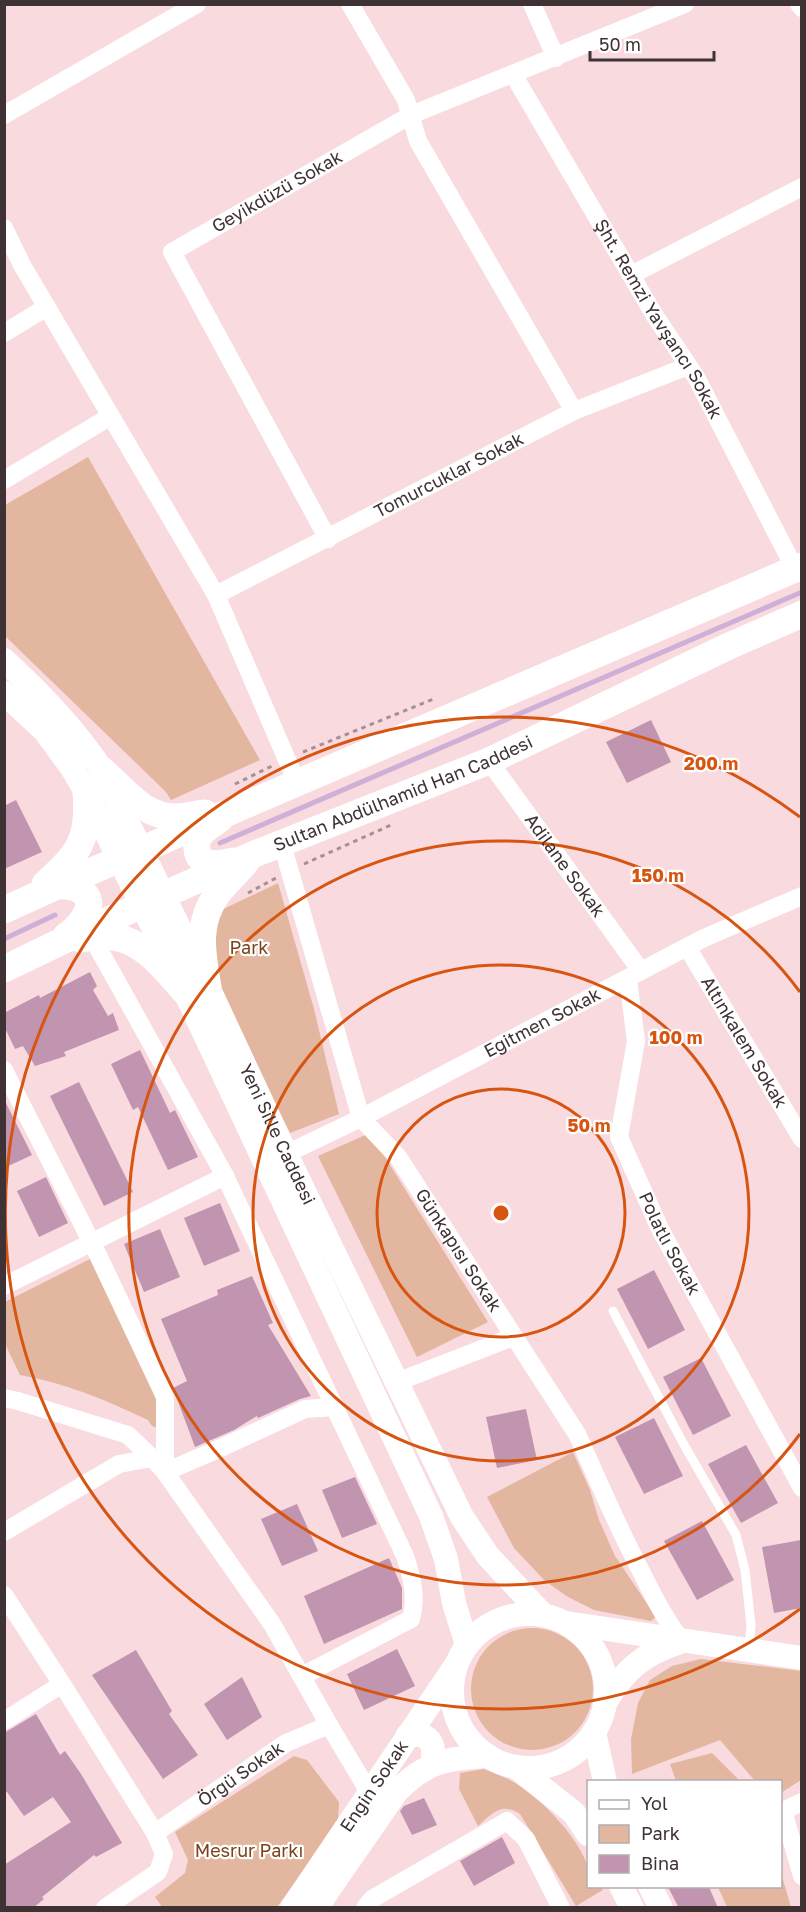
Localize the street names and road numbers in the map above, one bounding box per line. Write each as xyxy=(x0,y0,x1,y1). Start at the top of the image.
street label: Geyikdüzü Sokak xyxy=(208,145,346,237)
street label: Şht. Remzi Yavşancı Sokak xyxy=(590,215,728,422)
street label: Tomurcuklar Sokak xyxy=(370,427,527,522)
street label: Sultan Abdülhamid Han Caddesi xyxy=(270,730,536,855)
street label: Adilane Sokak xyxy=(521,809,610,921)
street label: Altınkalem Sokak xyxy=(697,972,793,1112)
street label: Eğitmen Sokak xyxy=(480,982,604,1062)
street label: Yeni Sille Caddesi xyxy=(235,1060,321,1208)
street label: Günkapısı Sokak xyxy=(411,1184,507,1315)
street label: Polatlı Sokak xyxy=(635,1188,706,1299)
street label: Engin Sokak xyxy=(335,1735,412,1836)
street label: Örgü Sokak xyxy=(193,1736,287,1810)

